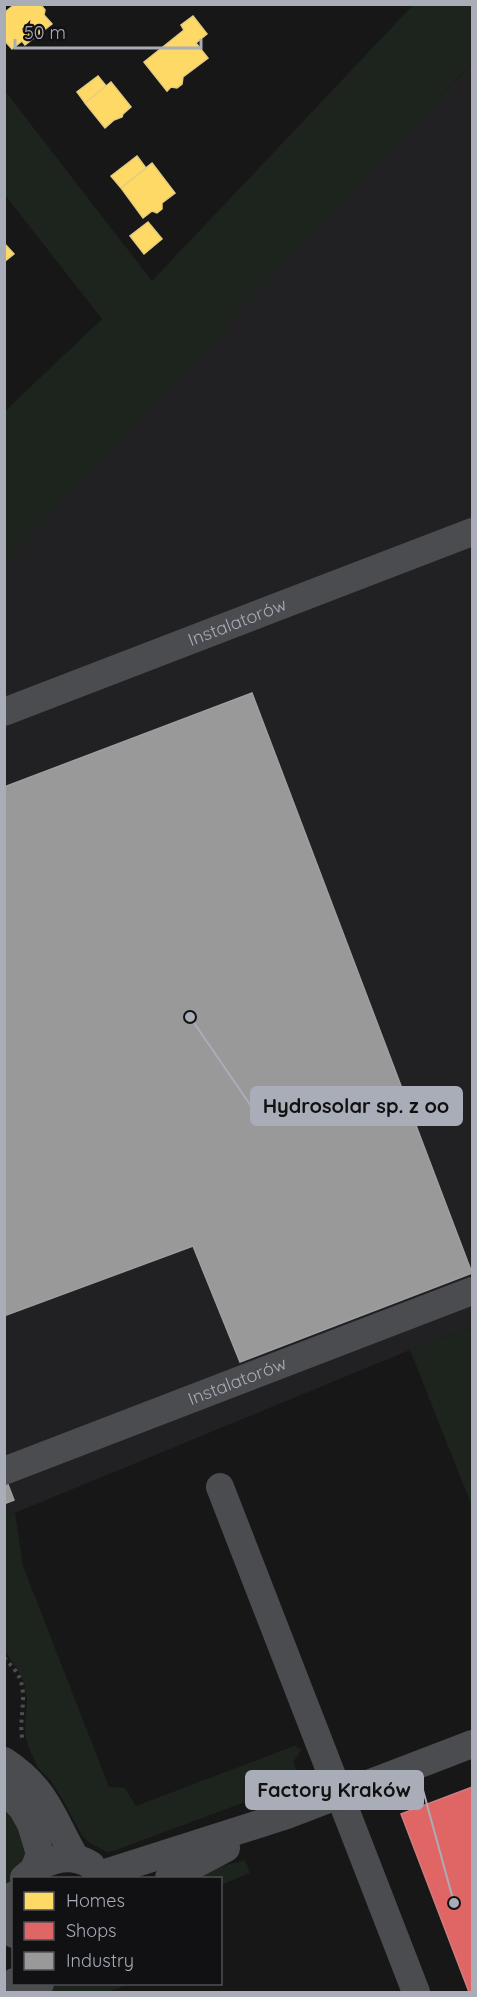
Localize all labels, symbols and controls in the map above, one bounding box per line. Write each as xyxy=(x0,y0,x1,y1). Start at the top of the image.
scale bar xyxy=(15,12,201,50)
text: 50 m xyxy=(24,21,66,44)
street label: Instalatorów xyxy=(185,592,290,651)
callout: Hydrosolar sp. z oo xyxy=(251,1087,462,1125)
text: Hydrosolar sp. z oo xyxy=(263,1093,449,1118)
street label: Instalatorów xyxy=(185,1351,290,1410)
callout: Factory Kraków xyxy=(246,1771,423,1809)
text: Factory Kraków xyxy=(257,1777,411,1802)
legend xyxy=(12,1877,222,1985)
text: Homes xyxy=(66,1889,125,1912)
text: Shops xyxy=(66,1919,117,1942)
text: Industry xyxy=(66,1949,134,1972)

